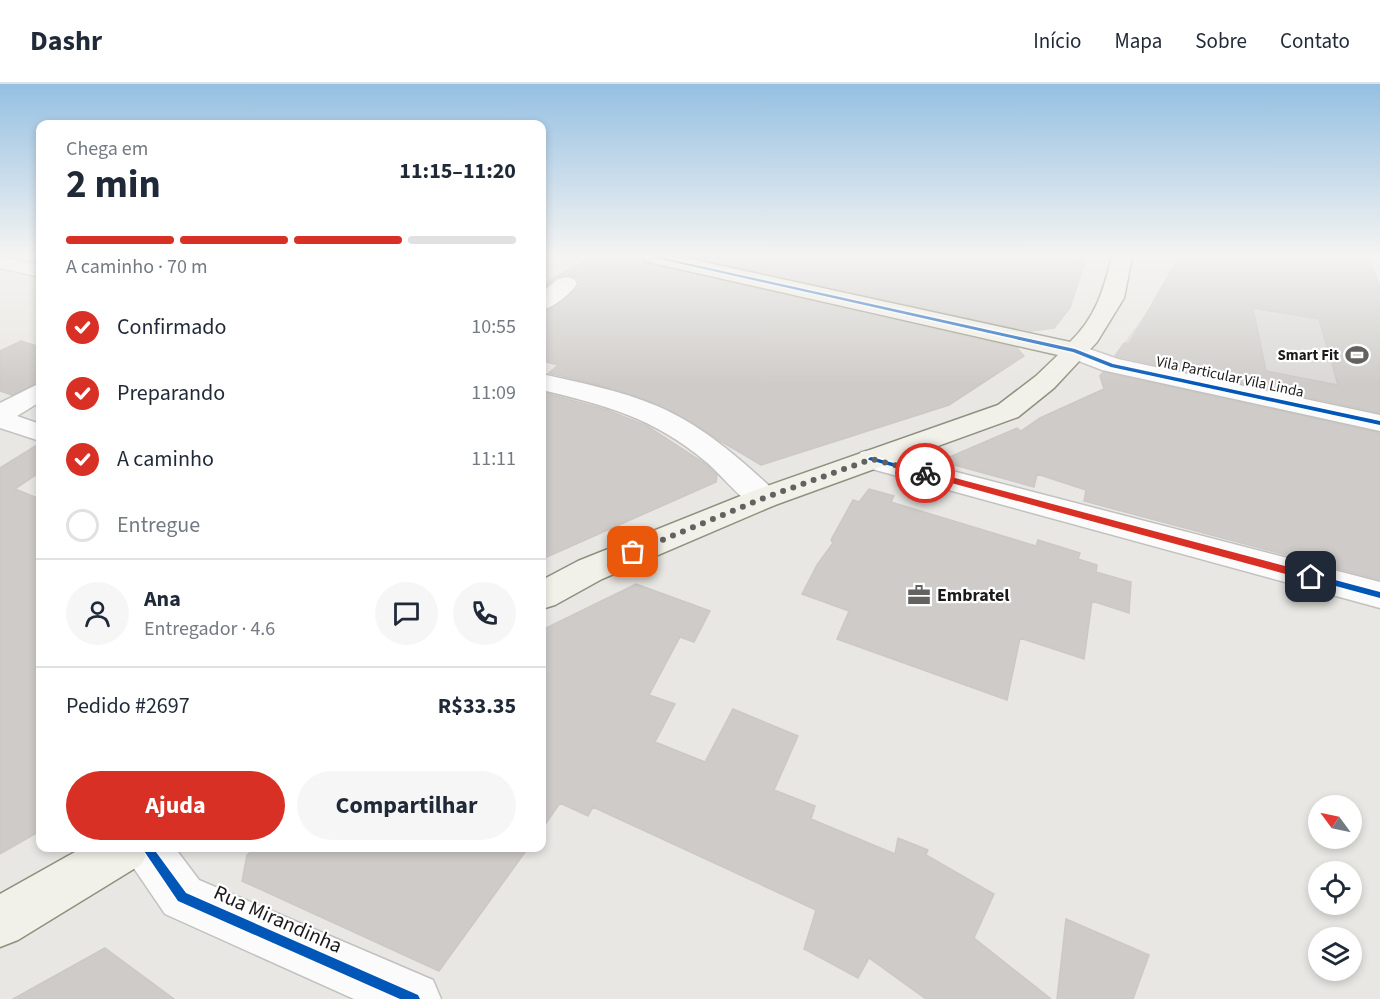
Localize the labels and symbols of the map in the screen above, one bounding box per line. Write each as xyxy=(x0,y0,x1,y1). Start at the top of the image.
sports icon: Smart Fit xyxy=(1344,342,1370,368)
place label: Smart Fit xyxy=(1277,345,1339,366)
street label: Vila Particular Vila Linda xyxy=(1154,351,1306,403)
courier xyxy=(895,443,955,503)
pin xyxy=(607,526,658,577)
pin xyxy=(1285,551,1336,602)
office icon: Embratel xyxy=(906,582,932,608)
place label: Embratel xyxy=(937,583,1009,608)
north arrow xyxy=(1308,795,1362,849)
street label: Rua Mirandinha xyxy=(209,877,347,961)

